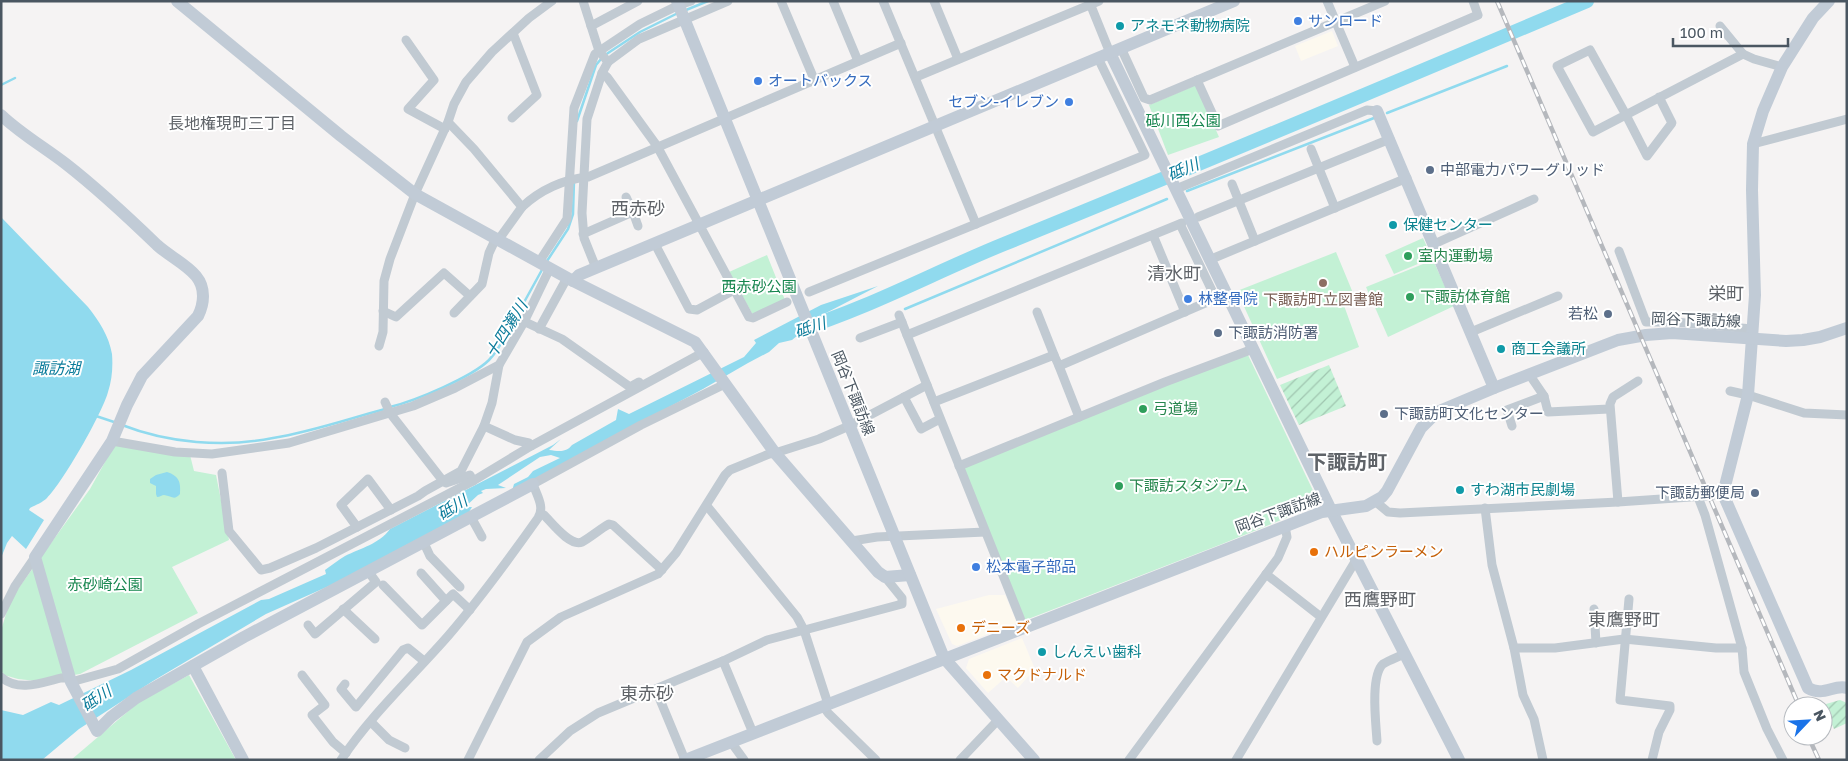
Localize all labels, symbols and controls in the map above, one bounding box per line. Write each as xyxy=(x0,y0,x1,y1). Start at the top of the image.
place label: サンロード xyxy=(1308,11,1383,29)
marker: サンロード xyxy=(1292,15,1304,27)
scale bar xyxy=(1673,15,1788,47)
place label: アネモネ動物病院 xyxy=(1130,16,1250,34)
marker: アネモネ動物病院 xyxy=(1114,20,1126,32)
text: 100 m xyxy=(1680,23,1723,41)
place label: オートバックス xyxy=(768,71,873,89)
marker: オートバックス xyxy=(752,75,764,87)
place label: セブン-イレブン xyxy=(948,92,1059,110)
marker: セブン-イレブン xyxy=(1063,96,1075,108)
park label: 砥川西公園 xyxy=(1145,111,1221,129)
district label: 長地権現町三丁目 xyxy=(168,113,296,133)
water label: 砥川 xyxy=(1164,153,1203,184)
place label: 中部電力パワーグリッド xyxy=(1440,160,1605,178)
marker: 中部電力パワーグリッド xyxy=(1424,164,1436,176)
district label: 西赤砂 xyxy=(611,197,665,219)
place label: 保健センター xyxy=(1403,215,1493,233)
marker: 保健センター xyxy=(1387,219,1399,231)
place label: 室内運動場 xyxy=(1418,246,1493,264)
marker: 室内運動場 xyxy=(1402,250,1414,262)
district label: 清水町 xyxy=(1147,262,1201,284)
park label: 西赤砂公園 xyxy=(721,277,797,295)
marker: 下諏訪町立図書館 xyxy=(1317,277,1329,289)
district label: 栄町 xyxy=(1708,282,1744,304)
place label: 下諏訪体育館 xyxy=(1420,287,1510,305)
place label: 林整骨院 xyxy=(1198,289,1258,307)
place label: 下諏訪町立図書館 xyxy=(1263,290,1383,308)
marker: 下諏訪体育館 xyxy=(1404,291,1416,303)
marker: 林整骨院 xyxy=(1182,293,1194,305)
water label: 十四瀬川 xyxy=(481,295,532,361)
place label: 若松 xyxy=(1568,304,1598,322)
marker: 若松 xyxy=(1602,308,1614,320)
street label: 岡谷下諏訪線 xyxy=(1651,308,1741,330)
water label: 砥川 xyxy=(792,312,830,341)
place label: 下諏訪消防署 xyxy=(1228,323,1318,341)
marker: 下諏訪消防署 xyxy=(1212,327,1224,339)
place label: 商工会議所 xyxy=(1511,339,1586,357)
marker: 商工会議所 xyxy=(1495,343,1507,355)
street label: 岡谷下諏訪線 xyxy=(829,348,879,438)
water label: 諏訪湖 xyxy=(32,358,83,378)
place label: 弓道場 xyxy=(1153,399,1198,417)
marker: 弓道場 xyxy=(1137,403,1149,415)
place label: 下諏訪町文化センター xyxy=(1394,404,1544,422)
marker: 下諏訪町文化センター xyxy=(1378,408,1390,420)
district label: 下諏訪町 xyxy=(1307,449,1387,473)
place label: 下諏訪スタジアム xyxy=(1129,476,1248,494)
marker: 下諏訪スタジアム xyxy=(1113,480,1125,492)
place label: すわ湖市民劇場 xyxy=(1470,480,1575,498)
place label: 下諏訪郵便局 xyxy=(1655,483,1745,501)
marker: すわ湖市民劇場 xyxy=(1454,484,1466,496)
marker: 下諏訪郵便局 xyxy=(1749,487,1761,499)
street label: 岡谷下諏訪線 xyxy=(1232,488,1323,536)
water label: 砥川 xyxy=(433,489,473,524)
place label: ハルピンラーメン xyxy=(1324,542,1443,560)
marker: ハルピンラーメン xyxy=(1308,546,1320,558)
place label: 松本電子部品 xyxy=(986,557,1076,575)
marker: 松本電子部品 xyxy=(970,561,982,573)
park label: 赤砂崎公園 xyxy=(67,575,143,593)
district label: 西鷹野町 xyxy=(1344,588,1416,610)
district label: 東鷹野町 xyxy=(1588,608,1660,630)
place label: デニーズ xyxy=(971,618,1030,636)
marker: デニーズ xyxy=(955,622,967,634)
place label: しんえい歯科 xyxy=(1052,642,1142,660)
marker: しんえい歯科 xyxy=(1036,646,1048,658)
place label: マクドナルド xyxy=(997,665,1087,683)
marker: マクドナルド xyxy=(981,669,993,681)
water label: 砥川 xyxy=(77,680,117,715)
district label: 東赤砂 xyxy=(620,682,674,704)
north arrow xyxy=(1783,696,1833,746)
text: N xyxy=(1810,707,1830,724)

